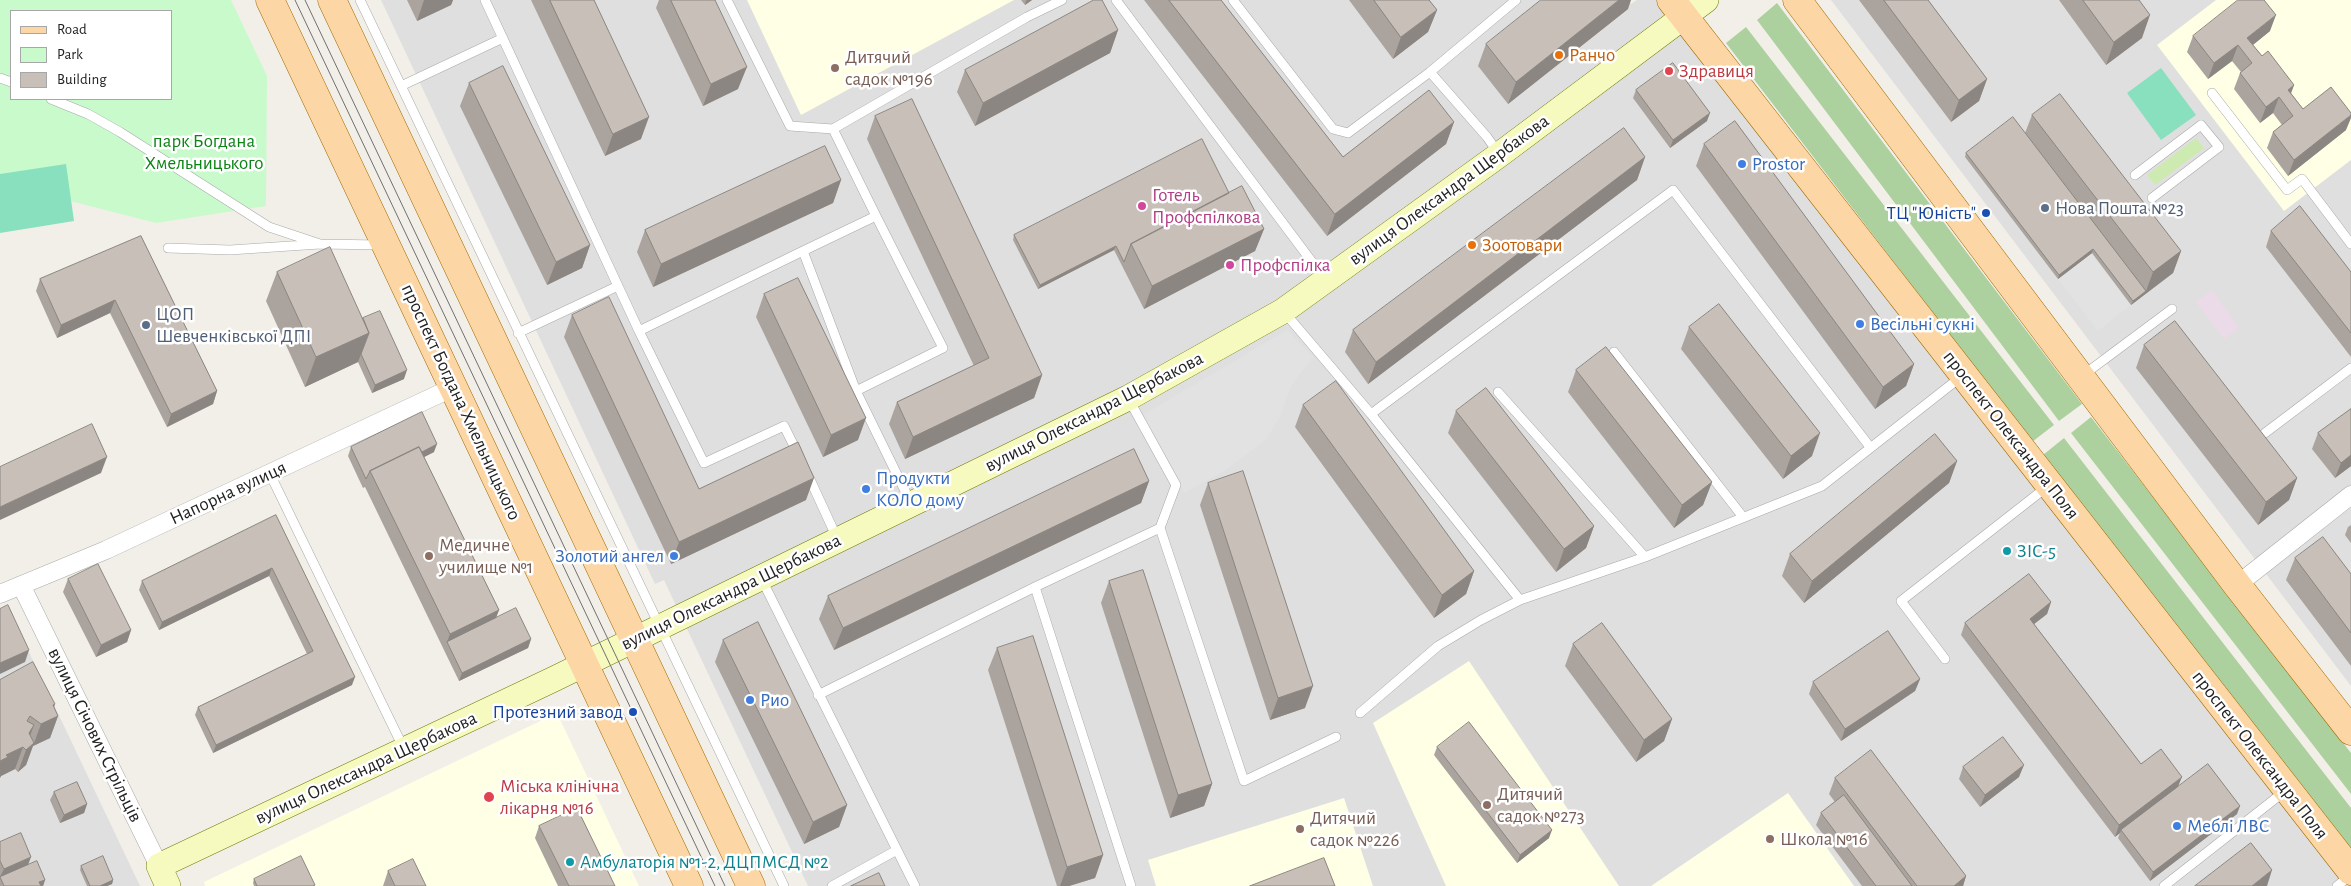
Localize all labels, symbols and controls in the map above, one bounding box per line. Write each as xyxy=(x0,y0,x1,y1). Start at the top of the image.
legend xyxy=(10,10,172,100)
text: Road xyxy=(57,22,87,37)
place label: Ранчо xyxy=(1569,44,1615,66)
place label: Дитячий садок №196 xyxy=(845,46,933,90)
text: Park xyxy=(57,47,83,62)
marker: Ранчо xyxy=(1553,49,1565,61)
place label: Здравиця xyxy=(1679,60,1754,82)
marker: Дитячий садок №196 xyxy=(829,62,841,74)
marker: Здравиця xyxy=(1663,65,1675,77)
text: Building xyxy=(57,72,107,87)
street label: вулиця Олександра Щербакова xyxy=(1344,110,1554,270)
park label: парк Богдана Хмельницького xyxy=(145,130,263,174)
place label: Prostor xyxy=(1752,153,1805,175)
marker: Prostor xyxy=(1736,158,1748,170)
place label: Готель Профспілкова xyxy=(1152,184,1260,228)
place label: Нова Пошта №23 xyxy=(2055,197,2184,219)
marker: Готель Профспілкова xyxy=(1136,200,1148,212)
place label: ТЦ "Юність" xyxy=(1887,202,1976,224)
marker: Нова Пошта №23 xyxy=(2039,202,2051,214)
marker: ТЦ "Юність" xyxy=(1980,207,1992,219)
place label: Зоотовари xyxy=(1482,234,1563,256)
marker: Зоотовари xyxy=(1466,239,1478,251)
place label: Профспілка xyxy=(1240,254,1330,276)
marker: Профспілка xyxy=(1224,259,1236,271)
street label: проспект Богдана Хмельницького xyxy=(396,280,526,524)
place label: ЦОП Шевченківської ДПІ xyxy=(156,303,311,347)
place label: Весільні сукні xyxy=(1870,313,1975,335)
marker: Весільні сукні xyxy=(1854,318,1866,330)
marker: ЦОП Шевченківської ДПІ xyxy=(140,319,152,331)
street label: проспект Олександра Поля xyxy=(1938,346,2084,524)
street label: вулиця Олександра Щербакова xyxy=(981,347,1207,477)
street label: Напорна вулиця xyxy=(166,456,290,530)
place label: Продукти КОЛО дому xyxy=(876,467,964,511)
marker: Продукти КОЛО дому xyxy=(860,483,872,495)
street label: вулиця Олександра Щербакова xyxy=(617,529,845,655)
place label: Медичне училище №1 xyxy=(439,534,533,578)
place label: ЗІС-5 xyxy=(2017,540,2056,562)
place label: Золотий ангел xyxy=(555,545,664,567)
marker: ЗІС-5 xyxy=(2001,545,2013,557)
marker: Медичне училище №1 xyxy=(423,550,435,562)
marker: Золотий ангел xyxy=(668,550,680,562)
street label: вулиця Січових Стрільців xyxy=(43,644,147,826)
street label: проспект Олександра Поля xyxy=(2187,666,2333,844)
place label: Рио xyxy=(760,689,789,711)
marker: Рио xyxy=(744,694,756,706)
place label: Протезний завод xyxy=(492,701,623,723)
marker: Протезний завод xyxy=(627,706,639,718)
street label: вулиця Олександра Щербакова xyxy=(252,707,480,829)
place label: Міська клінічна лікарня №16 xyxy=(500,775,619,819)
place label: Дитячий садок №273 xyxy=(1497,783,1585,827)
marker: Міська клінічна лікарня №16 xyxy=(482,790,496,804)
marker: Дитячий садок №273 xyxy=(1481,799,1493,811)
place label: Дитячий садок №226 xyxy=(1310,807,1399,851)
place label: Меблі ЛВС xyxy=(2187,815,2269,837)
marker: Меблі ЛВС xyxy=(2171,820,2183,832)
marker: Дитячий садок №226 xyxy=(1294,823,1306,835)
place label: Школа №16 xyxy=(1780,828,1868,850)
marker: Школа №16 xyxy=(1764,833,1776,845)
place label: Амбулаторія №1-2, ДЦПМСД №2 xyxy=(580,851,829,873)
marker: Амбулаторія №1-2, ДЦПМСД №2 xyxy=(564,856,576,868)

